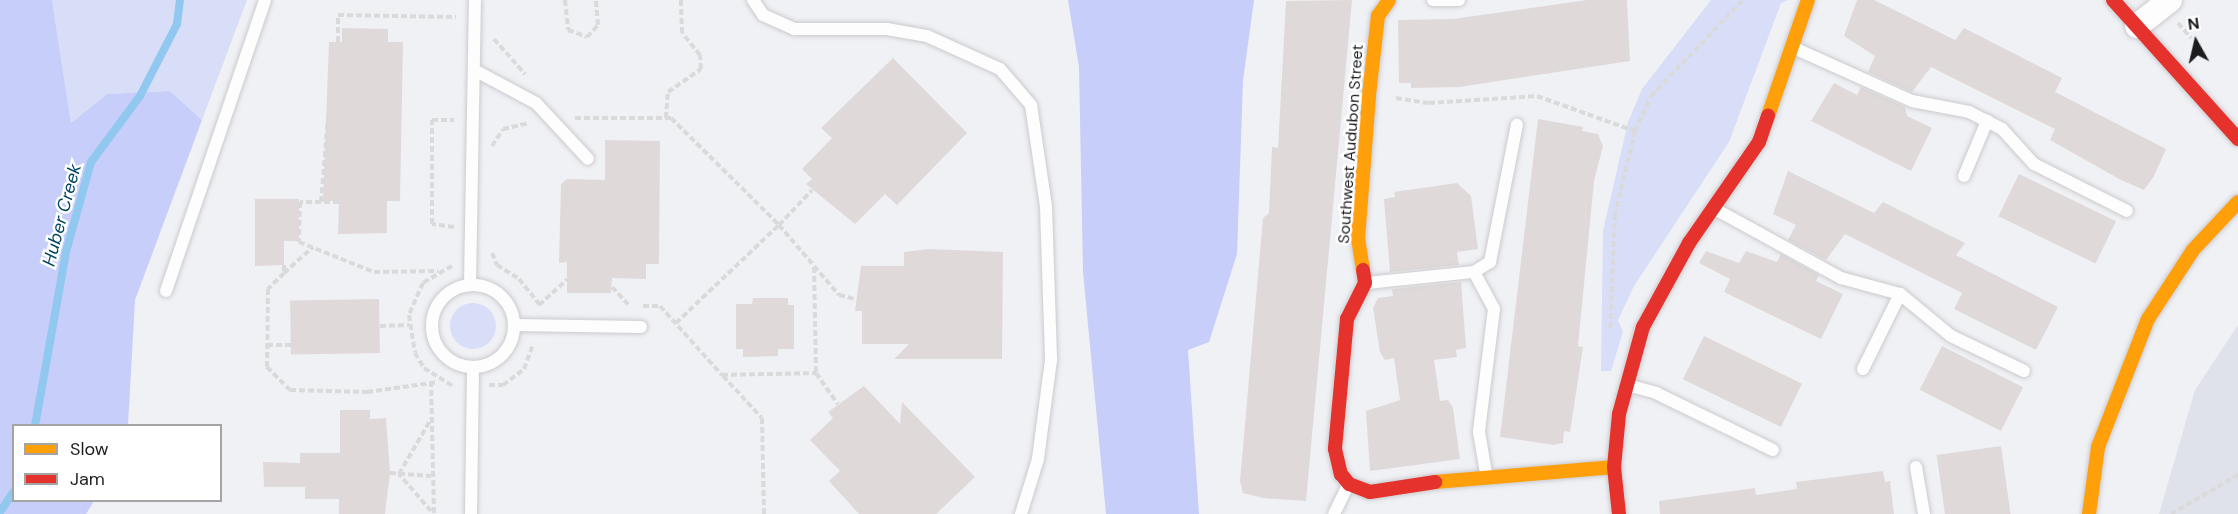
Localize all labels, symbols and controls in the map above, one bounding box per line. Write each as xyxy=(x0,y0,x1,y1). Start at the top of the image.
north arrow xyxy=(2166,12,2226,72)
text: N xyxy=(2186,12,2201,35)
street label: Southwest Audubon Street xyxy=(1334,44,1368,244)
water label: Huber Creek xyxy=(38,162,86,268)
legend xyxy=(12,424,222,502)
text: Slow xyxy=(70,437,109,461)
text: Jam xyxy=(70,467,105,491)

